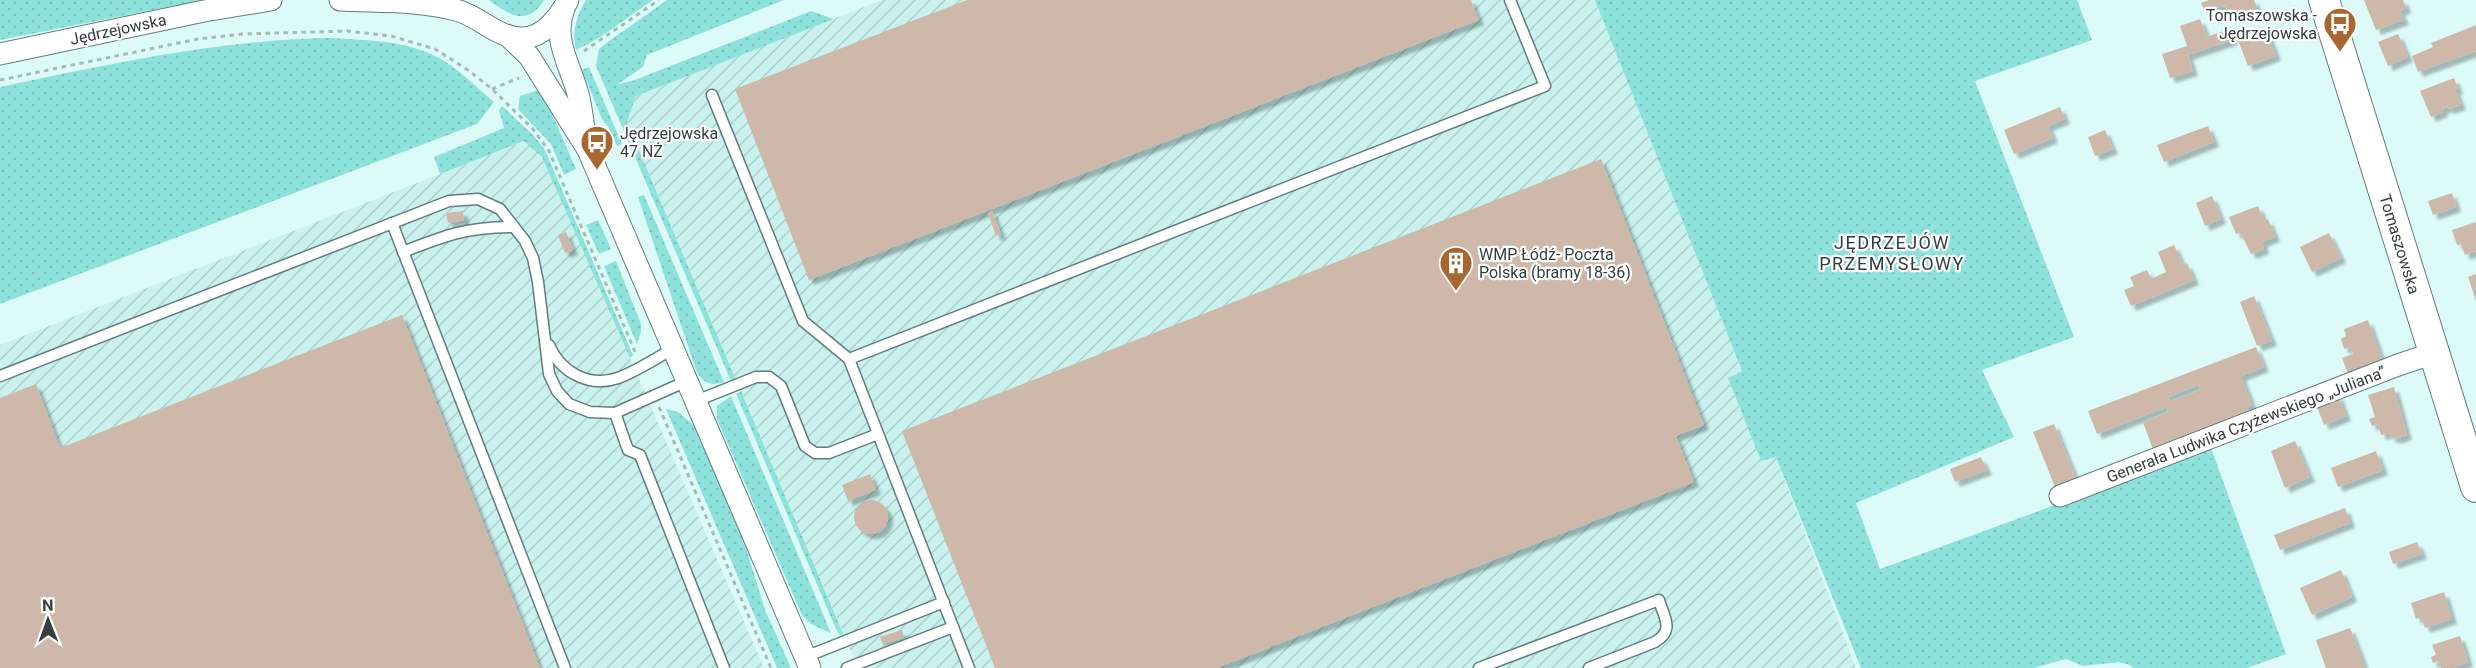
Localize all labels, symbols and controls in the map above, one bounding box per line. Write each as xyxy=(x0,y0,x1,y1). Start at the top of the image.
place label: Tomaszowska - Jędrzejowska xyxy=(2206,6,2318,43)
bus stop icon: Tomaszowska - Jędrzejowska xyxy=(2322,6,2358,53)
street label: Jędrzejowska xyxy=(68,10,168,49)
bus stop icon: Jędrzejowska 47 NŻ xyxy=(579,124,615,171)
place label: Jędrzejowska 47 NŻ xyxy=(620,124,718,161)
street label: Tomaszowska xyxy=(2375,192,2424,296)
district label: JĘDRZEJÓW PRZEMYSŁOWY xyxy=(1819,232,1965,274)
building icon: WMP Łódź- Poczta Polska (bramy 18-36) xyxy=(1438,245,1474,292)
place label: WMP Łódź- Poczta Polska (bramy 18-36) xyxy=(1479,245,1631,282)
street label: Generała Ludwika Czyżewskiego „Juliana” xyxy=(2104,362,2389,487)
north arrow xyxy=(18,590,78,650)
text: N xyxy=(42,596,54,615)

